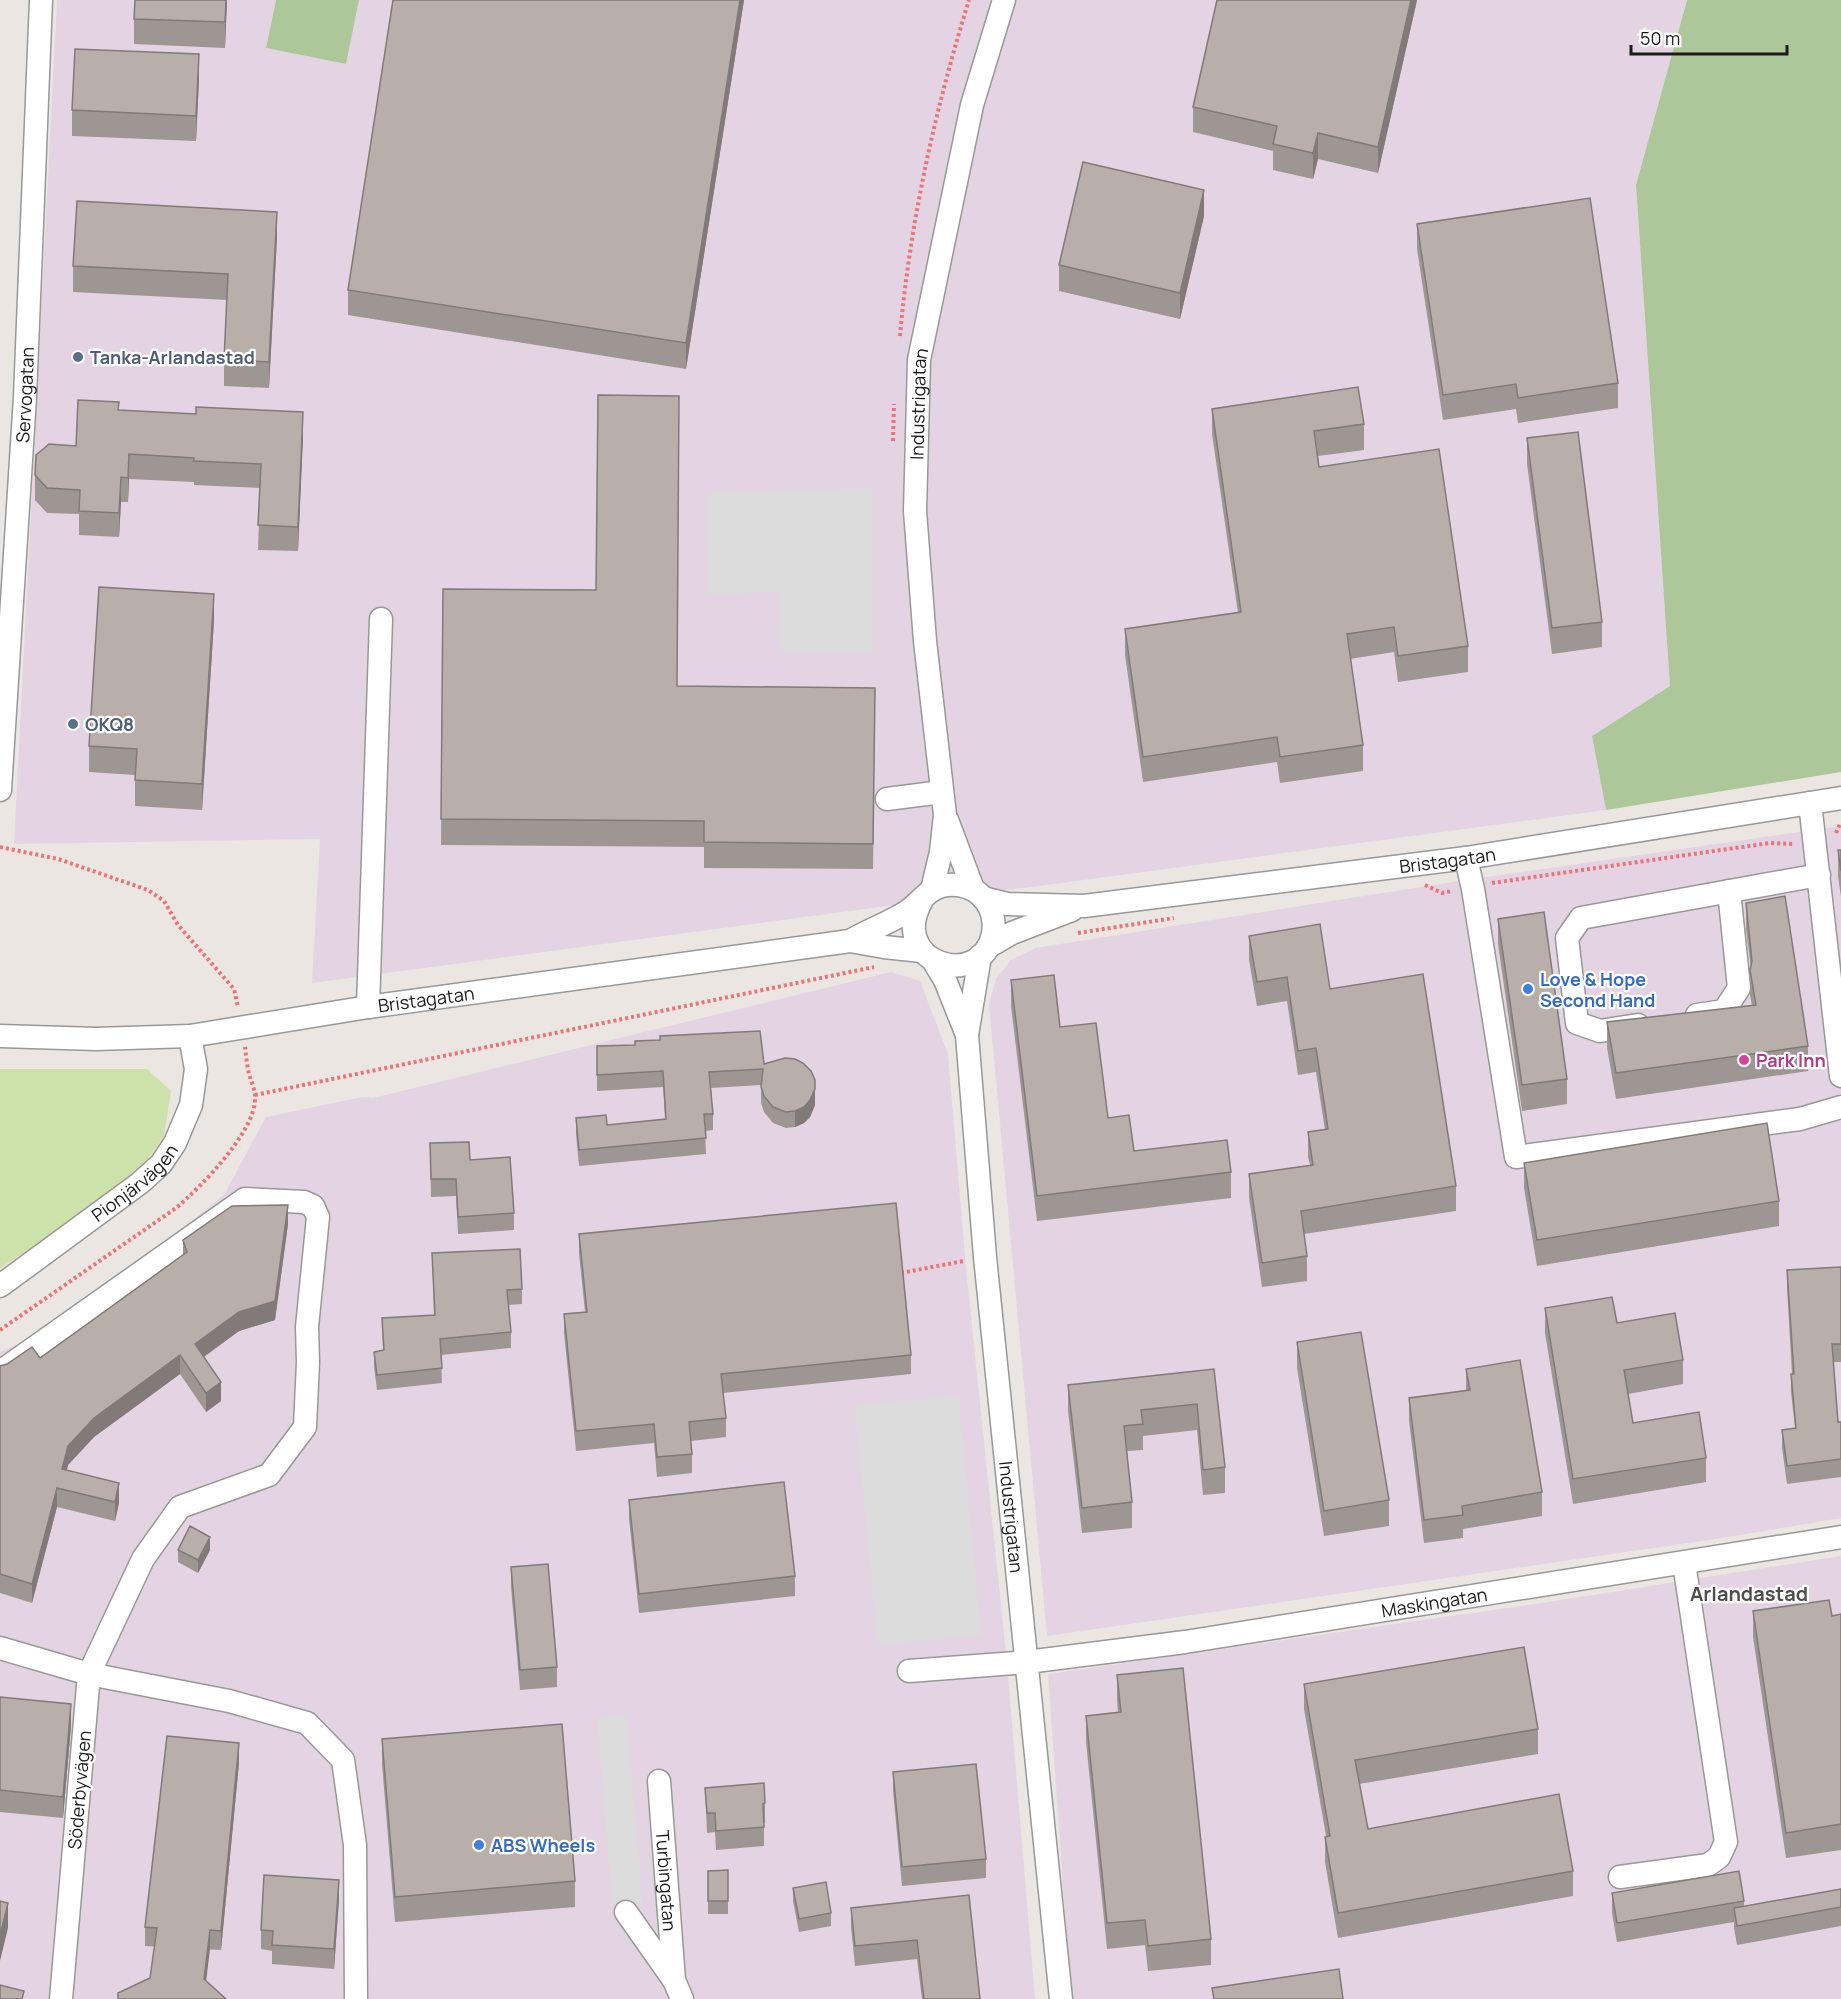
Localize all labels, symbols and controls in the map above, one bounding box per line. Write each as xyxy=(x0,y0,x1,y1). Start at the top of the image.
scale bar xyxy=(1631,18,1787,56)
text: 50 m xyxy=(1640,26,1680,50)
place label: Tanka-Arlandastad xyxy=(90,345,255,369)
street label: Servogatan xyxy=(10,346,39,444)
street label: Industrigatan xyxy=(904,346,933,460)
marker: Tanka-Arlandastad xyxy=(71,350,85,364)
place label: OKQ8 xyxy=(85,712,134,736)
marker: OKQ8 xyxy=(66,717,80,731)
street label: Bristagatan xyxy=(1398,841,1497,878)
place label: Love & Hope Second Hand xyxy=(1540,967,1655,1012)
street label: Bristagatan xyxy=(376,981,476,1018)
marker: Love & Hope Second Hand xyxy=(1521,982,1535,996)
place label: Park Inn xyxy=(1756,1048,1826,1072)
marker: Park Inn xyxy=(1737,1053,1751,1067)
street label: Pionjärvägen xyxy=(86,1139,183,1227)
street label: Industrigatan xyxy=(994,1460,1029,1574)
district label: Arlandastad xyxy=(1690,1580,1808,1607)
street label: Maskingatan xyxy=(1379,1582,1489,1622)
street label: Söderbyvägen xyxy=(62,1730,96,1850)
street label: Turbingatan xyxy=(651,1829,682,1932)
place label: ABS Wheels xyxy=(491,1833,595,1857)
marker: ABS Wheels xyxy=(472,1838,486,1852)

